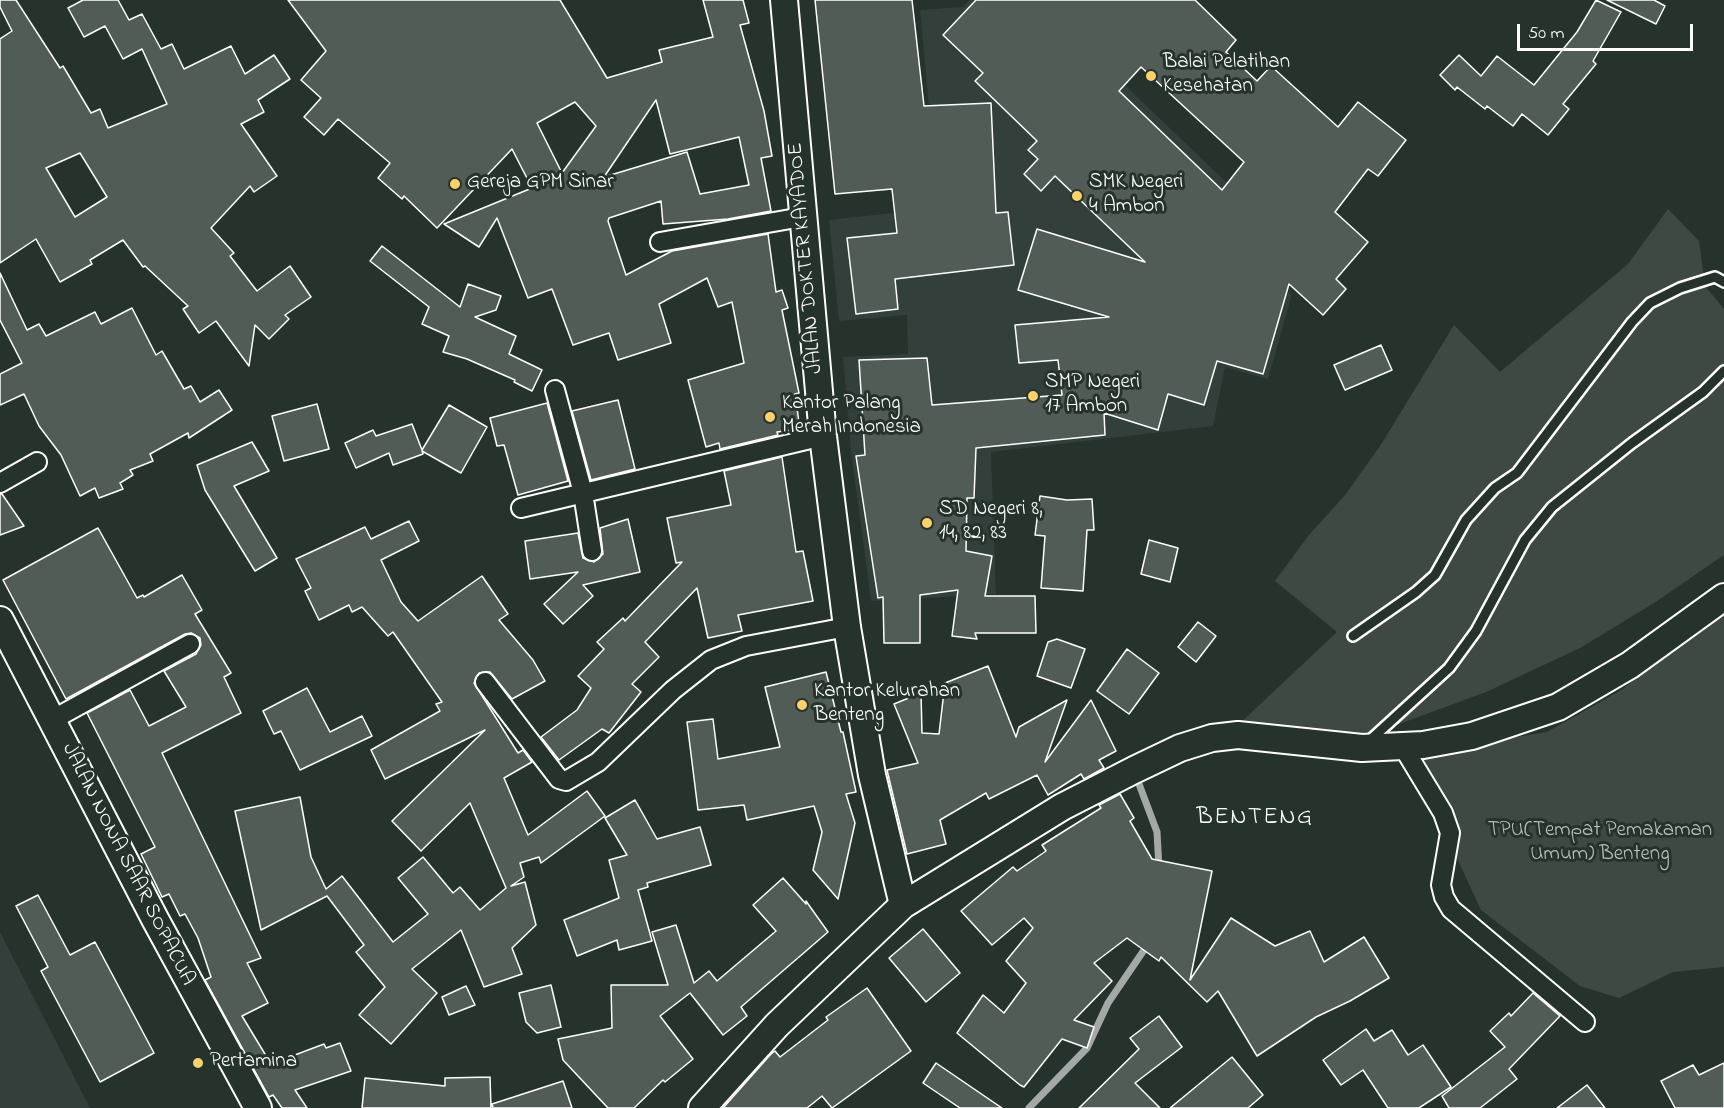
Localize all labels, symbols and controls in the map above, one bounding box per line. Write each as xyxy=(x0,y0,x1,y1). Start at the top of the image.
scale bar xyxy=(1520,12,1696,50)
text: 50 m xyxy=(1528,21,1565,47)
place label: Balai Pelatihan Kesehatan xyxy=(1163,51,1290,101)
marker: Balai Pelatihan Kesehatan xyxy=(1144,69,1158,83)
street label: JALAN DOKTER KAYADOE xyxy=(784,141,830,375)
place label: Gereja GPM Sinar xyxy=(467,171,614,197)
place label: SMK Negeri 4 Ambon xyxy=(1089,171,1183,221)
marker: Gereja GPM Sinar xyxy=(448,177,462,191)
marker: SMK Negeri 4 Ambon xyxy=(1070,189,1084,203)
place label: SMP Negeri 17 Ambon xyxy=(1045,371,1140,421)
marker: SMP Negeri 17 Ambon xyxy=(1026,389,1040,403)
place label: Kantor Palang Merah Indonesia xyxy=(782,392,921,442)
marker: Kantor Palang Merah Indonesia xyxy=(763,410,777,424)
place label: SD Negeri 8, 14, 82, 83 xyxy=(939,498,1043,548)
marker: SD Negeri 8, 14, 82, 83 xyxy=(920,516,934,530)
place label: Kantor Kelurahan Benteng xyxy=(814,680,960,730)
marker: Kantor Kelurahan Benteng xyxy=(795,698,809,712)
street label: JALAN NONA SAAR SOPACUA xyxy=(55,740,199,990)
district label: BENTENG xyxy=(1197,805,1313,833)
park label: TPU(Tempat Pemakaman Umum) Benteng xyxy=(1488,819,1712,869)
place label: Pertamina xyxy=(210,1050,297,1076)
marker: Pertamina xyxy=(191,1056,205,1070)

